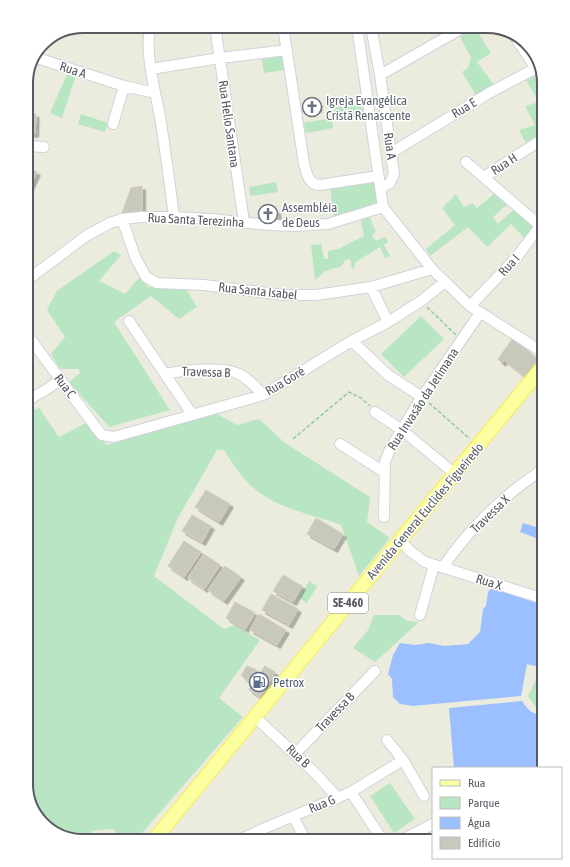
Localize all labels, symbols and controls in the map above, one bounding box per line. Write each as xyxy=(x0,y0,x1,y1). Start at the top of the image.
street label: Rua A xyxy=(58,59,89,81)
street label: Rua Helio Santana xyxy=(215,79,243,169)
place label: Igreja Evangélica Cristã Renascente xyxy=(326,93,411,123)
street label: Rua E xyxy=(449,95,479,121)
church icon: Igreja Evangélica Cristã Renascente xyxy=(301,96,323,118)
street label: Rua A xyxy=(381,132,399,161)
street label: Rua H xyxy=(488,150,520,178)
place label: Assembléia de Deus xyxy=(282,200,337,230)
church icon: Assembléia de Deus xyxy=(257,203,279,225)
street label: Rua Santa Terezinha xyxy=(147,210,245,230)
street label: Rua I xyxy=(495,251,523,279)
street label: Rua Santa Isabel xyxy=(218,279,299,303)
street label: Rua Invasão da Jetimana xyxy=(384,345,462,453)
street label: Rua Goré xyxy=(263,363,308,399)
street label: Travessa B xyxy=(181,364,232,380)
street label: Rua C xyxy=(51,371,79,401)
street label: Avenida General Euclides Figueiredo xyxy=(364,440,486,582)
street label: Travessa X xyxy=(467,492,513,536)
street label: Rua X xyxy=(474,571,504,593)
road number: SE-460 xyxy=(328,593,368,613)
fuel station icon: Petrox xyxy=(248,671,270,693)
place label: Petrox xyxy=(273,675,305,690)
street label: Travessa B xyxy=(313,689,358,735)
street label: Rua B xyxy=(283,741,314,771)
legend xyxy=(432,767,562,859)
text: Rua xyxy=(468,776,485,790)
street label: Rua G xyxy=(306,792,338,816)
text: Parque xyxy=(468,796,500,810)
text: Água xyxy=(468,816,490,830)
text: Edifício xyxy=(468,836,501,850)

